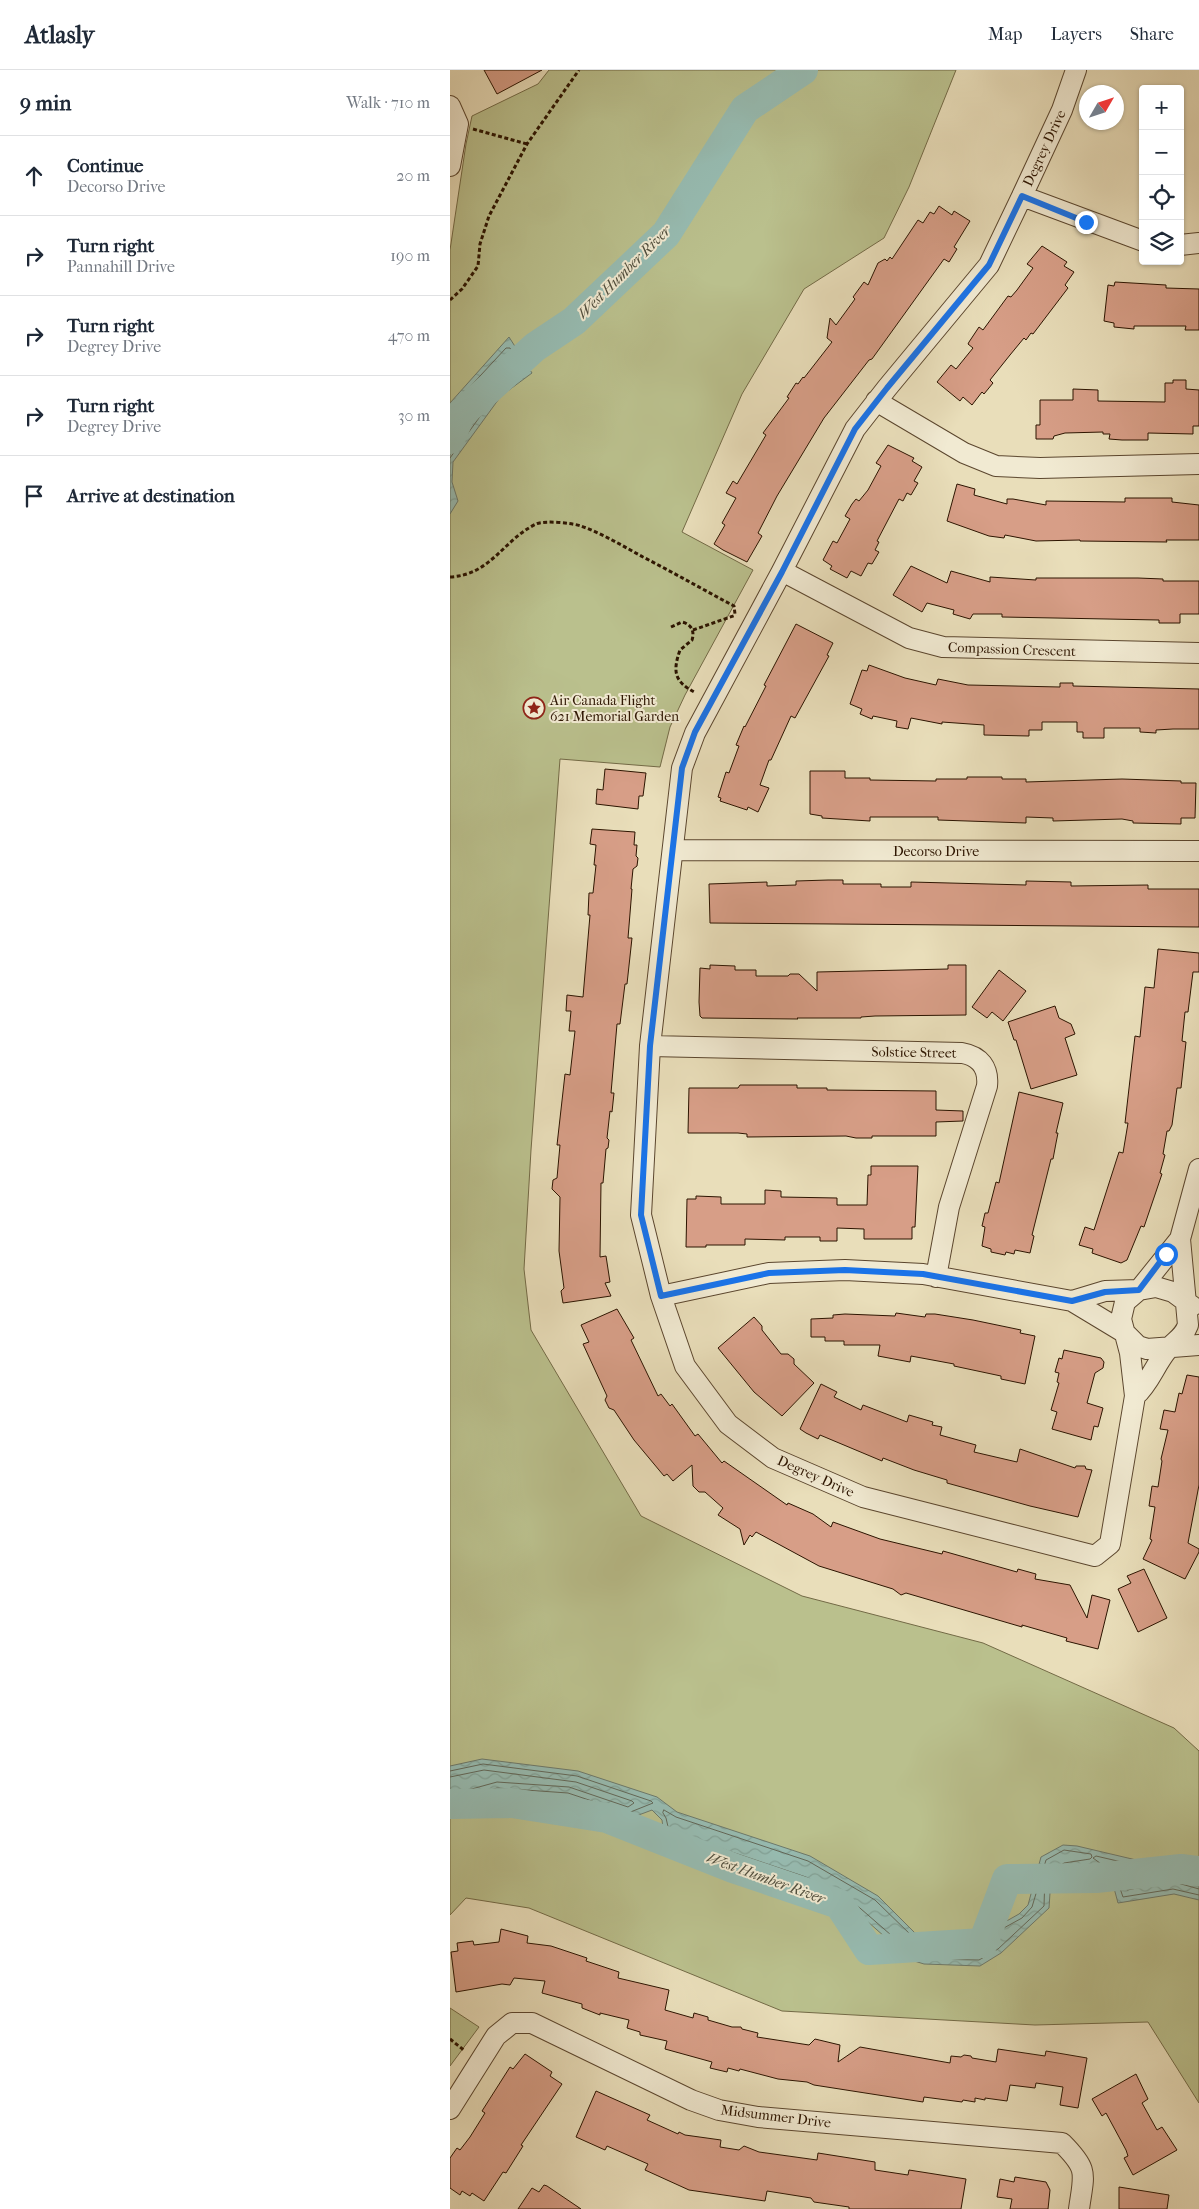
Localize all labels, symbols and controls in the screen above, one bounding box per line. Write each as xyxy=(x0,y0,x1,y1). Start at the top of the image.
text: Atlasly xyxy=(25,21,94,49)
text: Map xyxy=(988,24,1022,45)
text: Layers xyxy=(1050,24,1102,45)
text: Share xyxy=(1130,24,1174,45)
north arrow xyxy=(1079,85,1124,130)
map controls xyxy=(1139,85,1184,265)
button: + xyxy=(1139,85,1184,130)
text: 9 min xyxy=(20,91,71,115)
text: Walk · 710 m xyxy=(346,93,430,112)
street label: Degrey Drive xyxy=(1019,107,1070,189)
button: − xyxy=(1139,130,1184,175)
text: Continue xyxy=(67,155,143,177)
icon: ahead xyxy=(20,162,48,190)
text: 20 m xyxy=(396,166,430,185)
button: locate xyxy=(1139,175,1184,220)
text: Decorso Drive xyxy=(67,177,166,196)
route end xyxy=(1075,211,1098,234)
button: layers xyxy=(1139,220,1184,265)
water label: West Humber River xyxy=(574,221,675,322)
text: Turn right xyxy=(67,235,154,257)
icon: right xyxy=(20,242,48,270)
text: 190 m xyxy=(390,246,430,265)
text: Pannahill Drive xyxy=(67,257,175,276)
text: Turn right xyxy=(67,315,154,337)
icon: right xyxy=(20,322,48,350)
text: 470 m xyxy=(388,326,430,345)
text: Degrey Drive xyxy=(67,337,161,356)
text: Turn right xyxy=(67,395,154,417)
icon: right xyxy=(20,402,48,430)
text: 30 m xyxy=(398,406,430,425)
text: Degrey Drive xyxy=(67,417,161,436)
icon: arrive xyxy=(20,482,48,510)
text: Arrive at destination xyxy=(67,485,235,507)
street label: Compassion Crescent xyxy=(948,639,1076,660)
place label: Air Canada Flight 621 Memorial Garden xyxy=(549,692,679,725)
place icon: Air Canada Flight 621 Memorial Garden xyxy=(522,696,546,720)
street label: Decorso Drive xyxy=(893,843,979,860)
street label: Solstice Street xyxy=(871,1043,957,1062)
route start xyxy=(1155,1243,1178,1266)
street label: Degrey Drive xyxy=(775,1452,857,1501)
water label: West Humber River xyxy=(704,1848,829,1908)
street label: Midsummer Drive xyxy=(720,2101,832,2132)

